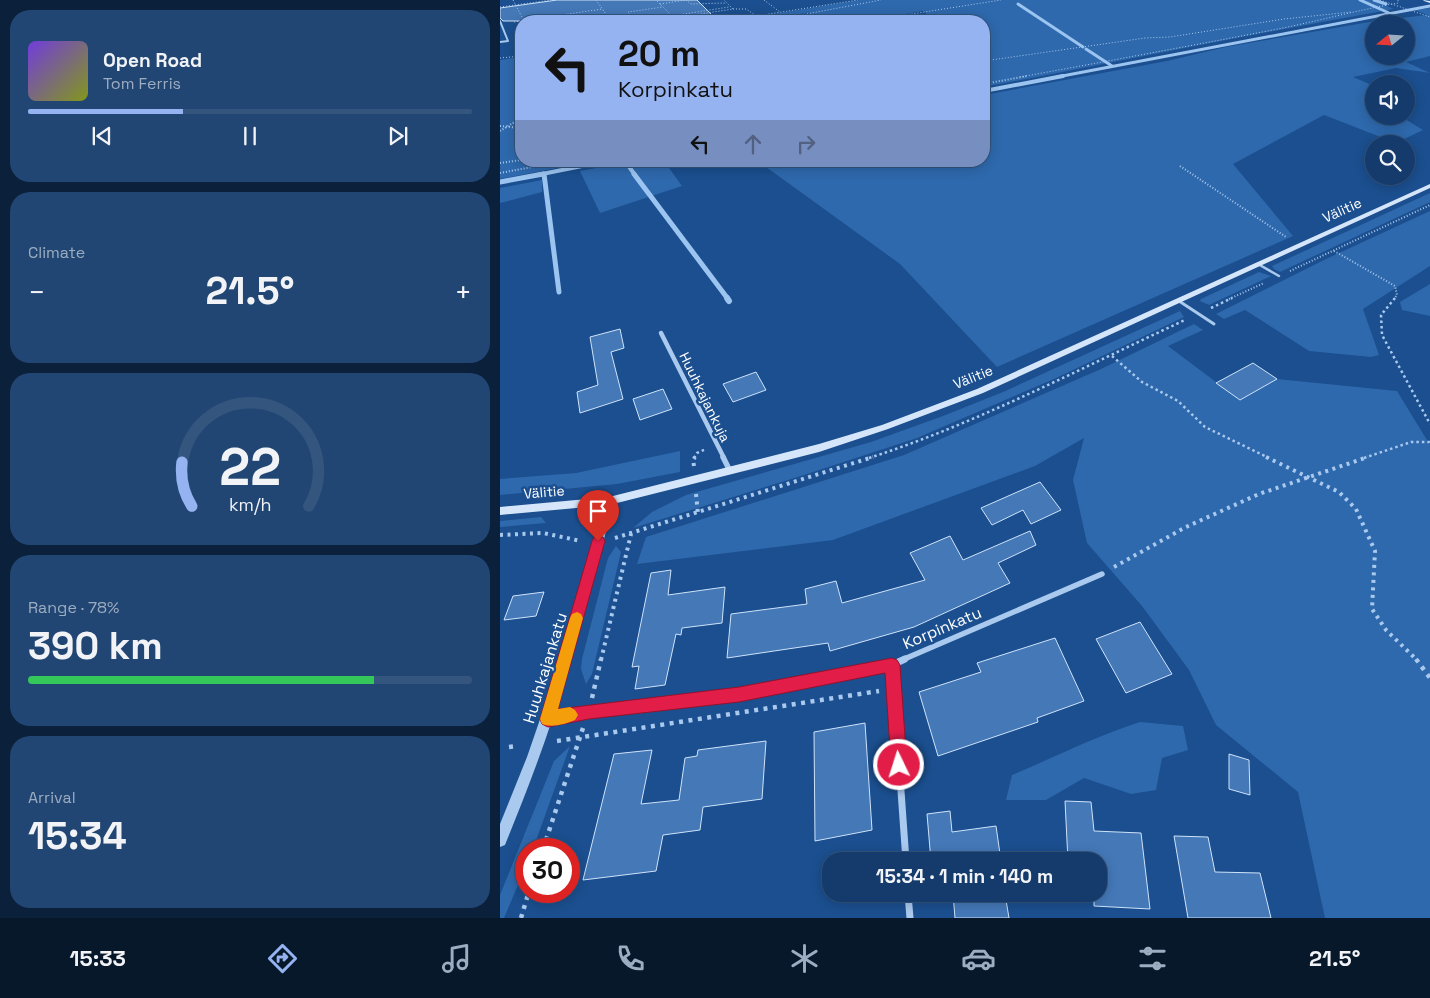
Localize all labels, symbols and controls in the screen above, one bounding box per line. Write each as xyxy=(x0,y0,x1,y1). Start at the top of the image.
north arrow xyxy=(1365,15,1415,65)
map controls xyxy=(1365,15,1415,185)
text: 20 m xyxy=(618,32,700,76)
icon: left xyxy=(535,35,600,100)
text: Open Road xyxy=(103,48,202,73)
text: Tom Ferris xyxy=(103,73,181,94)
text: Korpinkatu xyxy=(618,75,733,103)
button: sound xyxy=(1365,75,1415,125)
icon: previous xyxy=(88,122,116,150)
icon: pause xyxy=(236,122,264,150)
icon: next xyxy=(384,122,412,150)
icon: left xyxy=(686,130,714,158)
icon: ahead xyxy=(739,130,767,158)
icon: right xyxy=(792,130,820,158)
button: search xyxy=(1365,135,1415,185)
street label: Välitie xyxy=(1320,193,1364,227)
text: Climate xyxy=(28,242,85,263)
text: 21.5° xyxy=(206,267,294,315)
text: − xyxy=(28,274,45,310)
text: + xyxy=(455,274,472,310)
street label: Huuhkajankuja xyxy=(675,349,735,445)
street label: Välitie xyxy=(951,361,995,393)
text: 22 xyxy=(219,434,281,500)
street label: Välitie xyxy=(523,481,565,503)
pin xyxy=(577,490,619,541)
text: km/h xyxy=(229,493,271,516)
icon: arrive xyxy=(584,497,612,525)
text: Range · 78% xyxy=(28,597,119,618)
street label: Korpinkatu xyxy=(899,602,985,654)
street label: Huuhkajankatu xyxy=(518,610,572,726)
text: 390 km xyxy=(28,622,163,670)
position arrow xyxy=(872,738,924,790)
text: Arrival xyxy=(28,787,76,808)
text: 15:34 xyxy=(28,812,127,860)
speed limit sign: 30 xyxy=(515,838,580,903)
text: 15:34 · 1 min · 140 m xyxy=(876,864,1053,889)
icon: directions xyxy=(265,941,300,976)
icon: music xyxy=(439,941,474,976)
icon: phone xyxy=(613,941,648,976)
icon: climate xyxy=(787,941,822,976)
icon: car xyxy=(961,941,996,976)
icon: filters xyxy=(1135,941,1170,976)
text: 15:33 xyxy=(70,944,126,972)
text: 21.5° xyxy=(1309,944,1360,972)

